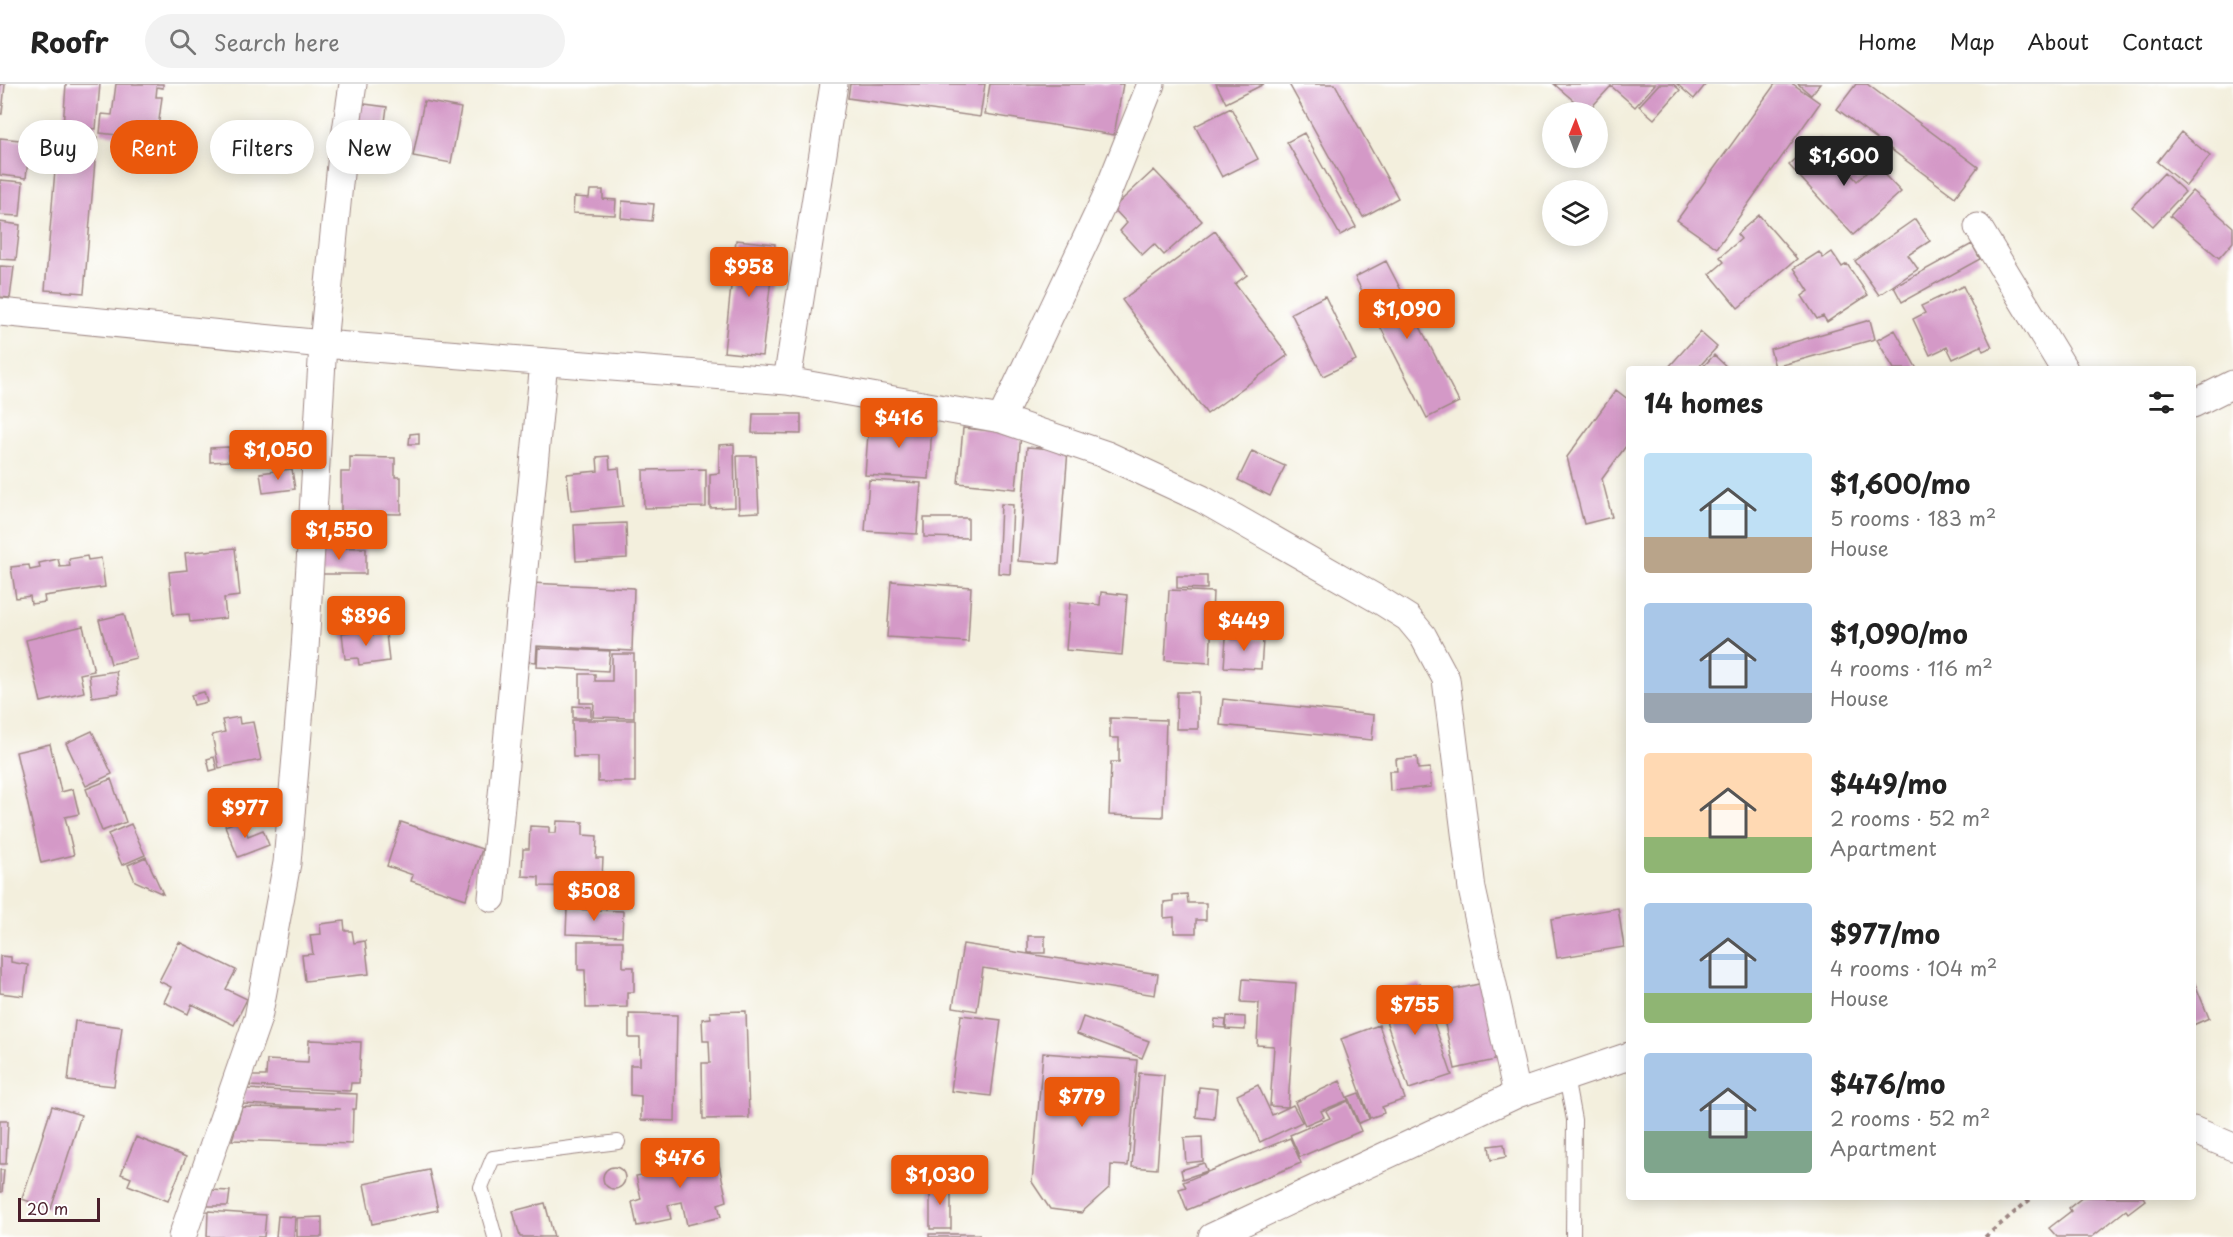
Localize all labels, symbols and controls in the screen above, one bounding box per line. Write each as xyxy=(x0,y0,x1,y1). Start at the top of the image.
search box xyxy=(145,14,565,68)
text: Roofr xyxy=(30,20,109,63)
icon: search xyxy=(166,25,199,58)
text: Search here xyxy=(214,25,339,58)
text: Home xyxy=(1858,25,1917,57)
text: Map xyxy=(1950,25,1995,57)
text: About xyxy=(2028,25,2089,57)
text: Contact xyxy=(2122,25,2203,57)
north arrow xyxy=(1542,102,1608,168)
map controls xyxy=(1542,102,1608,246)
chip: Buy xyxy=(18,120,98,174)
chip: Rent xyxy=(110,120,198,174)
chip: Filters xyxy=(210,120,314,174)
chip: New xyxy=(326,120,412,174)
pin: $1,600 xyxy=(1795,136,1893,187)
text: $1,600 xyxy=(1809,140,1879,170)
button: layers xyxy=(1542,180,1608,246)
pin: $958 xyxy=(713,247,785,298)
text: $958 xyxy=(724,251,774,281)
pin: $1,090 xyxy=(1358,289,1456,340)
text: $1,090 xyxy=(1373,293,1441,323)
text: 14 homes xyxy=(1644,383,1763,422)
icon: filters xyxy=(2145,386,2178,419)
pin: $416 xyxy=(863,398,935,449)
text: $416 xyxy=(874,402,924,432)
pin: $1,050 xyxy=(229,430,327,481)
text: $1,050 xyxy=(243,434,313,464)
text: $1,600/mo xyxy=(1830,464,1970,503)
icon: home xyxy=(1692,477,1764,549)
text: 5 rooms · 183 m² xyxy=(1830,503,1996,533)
pin: $1,550 xyxy=(290,510,388,561)
text: $1,550 xyxy=(305,514,373,544)
text: House xyxy=(1830,533,1889,563)
pin: $896 xyxy=(330,596,402,647)
text: $896 xyxy=(341,600,391,630)
pin: $449 xyxy=(1208,601,1280,652)
text: $449 xyxy=(1218,605,1270,635)
text: $1,090/mo xyxy=(1830,614,1968,653)
icon: home xyxy=(1692,627,1764,699)
text: 4 rooms · 116 m² xyxy=(1830,653,1993,683)
text: House xyxy=(1830,683,1889,713)
text: $449/mo xyxy=(1830,764,1947,803)
icon: home xyxy=(1692,777,1764,849)
pin: $977 xyxy=(209,788,281,839)
text: $977 xyxy=(222,792,268,822)
text: 2 rooms · 52 m² xyxy=(1830,803,1990,833)
text: Apartment xyxy=(1830,833,1937,863)
pin: $508 xyxy=(558,871,630,922)
text: $508 xyxy=(568,875,620,905)
text: $977/mo xyxy=(1830,914,1940,953)
icon: home xyxy=(1692,927,1764,999)
text: 4 rooms · 104 m² xyxy=(1830,953,1997,983)
text: House xyxy=(1830,983,1889,1013)
pin: $755 xyxy=(1379,985,1451,1036)
text: $755 xyxy=(1390,989,1440,1019)
text: $476/mo xyxy=(1830,1064,1945,1103)
pin: $779 xyxy=(1046,1077,1118,1128)
icon: home xyxy=(1692,1077,1764,1149)
text: $779 xyxy=(1059,1081,1105,1111)
text: 2 rooms · 52 m² xyxy=(1830,1103,1990,1133)
text: Apartment xyxy=(1830,1133,1937,1163)
pin: $476 xyxy=(644,1138,716,1189)
text: $476 xyxy=(655,1142,705,1172)
pin: $1,030 xyxy=(891,1155,989,1206)
text: $1,030 xyxy=(905,1159,975,1189)
scale bar xyxy=(18,1195,100,1222)
text: 20 m xyxy=(27,1196,68,1220)

